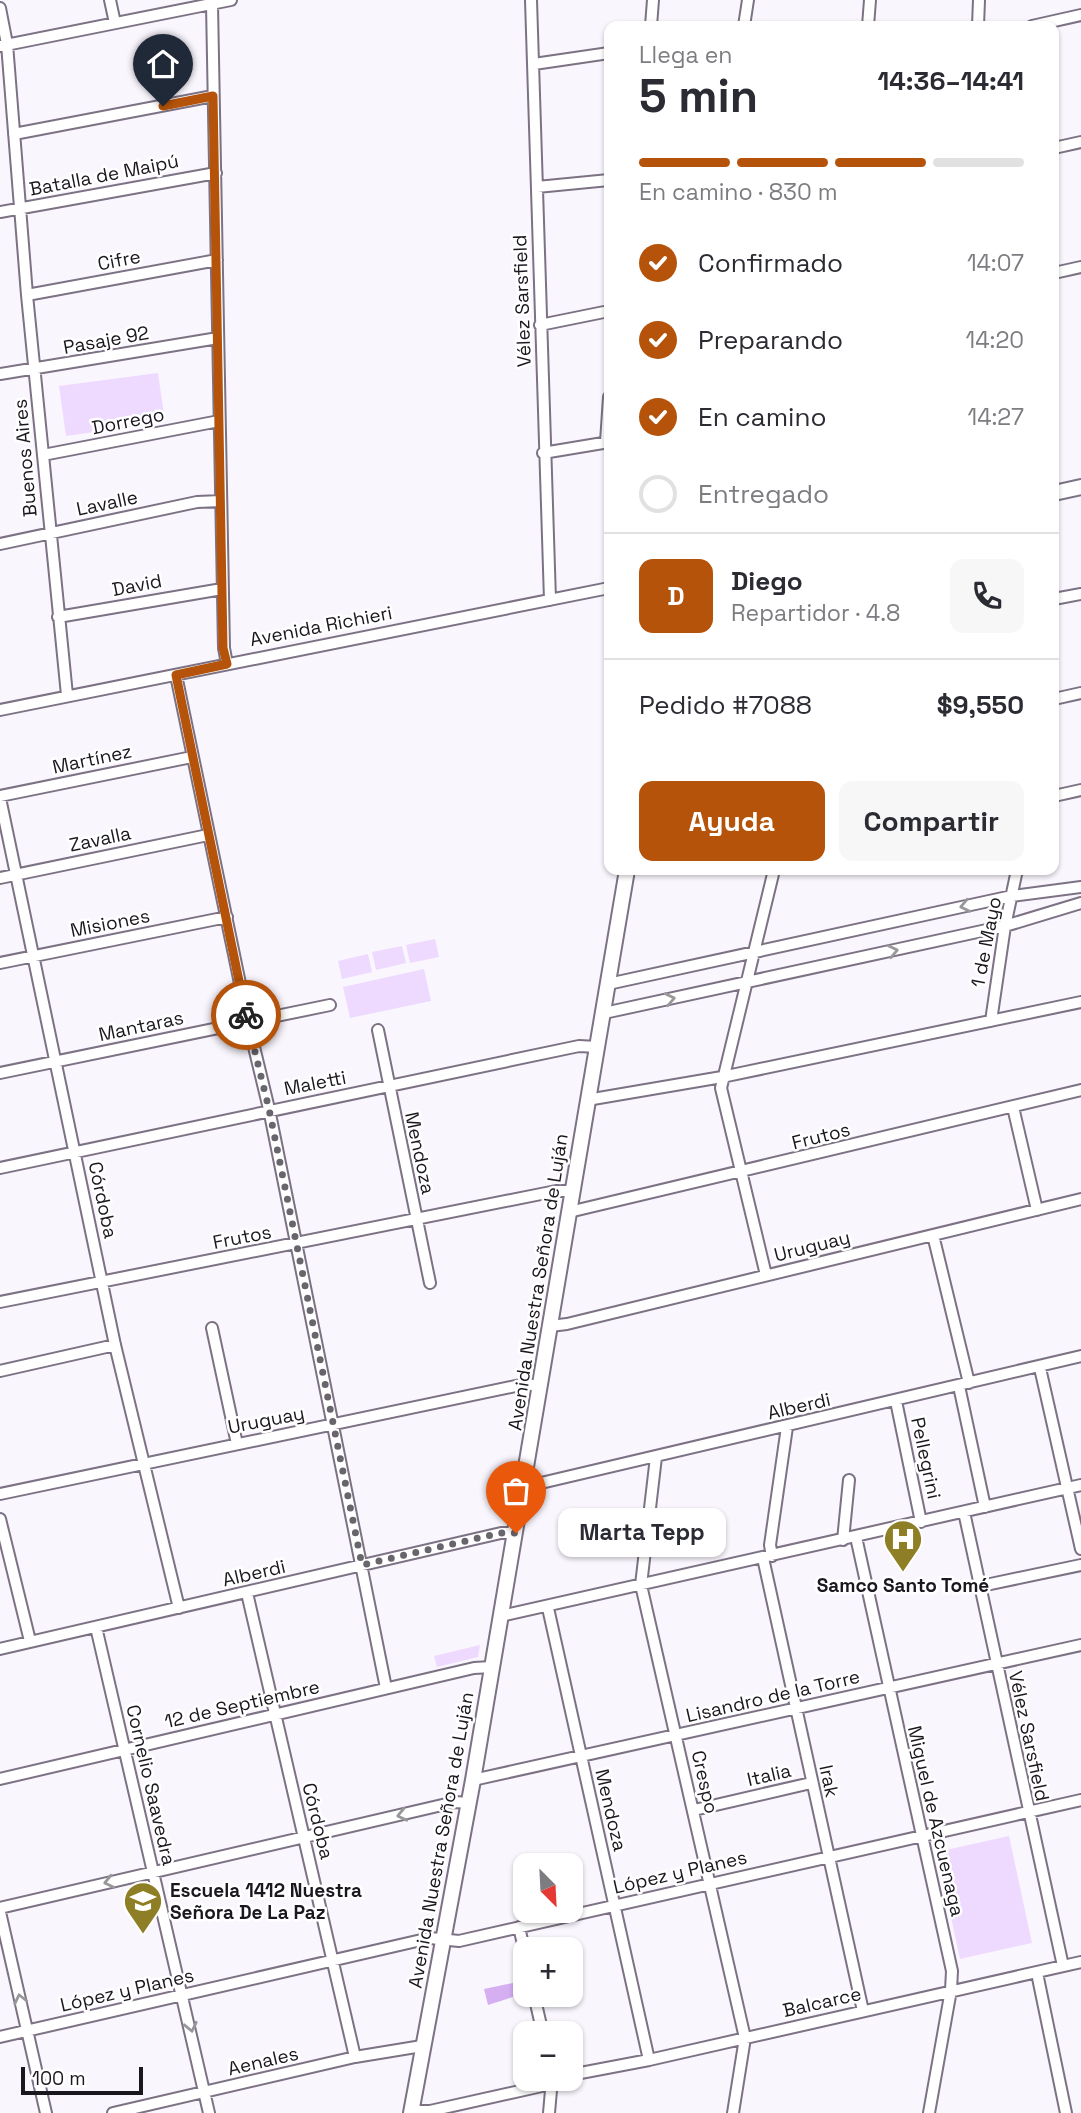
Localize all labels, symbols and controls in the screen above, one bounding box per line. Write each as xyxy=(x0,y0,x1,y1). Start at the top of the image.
pin xyxy=(133,34,193,106)
text: Llega en xyxy=(639,40,732,70)
icon: home xyxy=(144,45,182,83)
text: 14:36–14:41 xyxy=(878,64,1024,98)
text: 5 min xyxy=(639,67,758,125)
street label: Batalla de Maipú xyxy=(27,148,181,202)
text: En camino · 830 m xyxy=(639,177,837,207)
street label: Vélez Sarsfield xyxy=(507,234,537,368)
street label: Cifre xyxy=(95,244,143,276)
icon: check xyxy=(639,244,677,282)
text: Confirmado xyxy=(698,246,843,280)
text: 14:07 xyxy=(967,248,1024,278)
street label: Pasaje 92 xyxy=(61,320,151,360)
icon: check xyxy=(639,321,677,359)
text: Preparando xyxy=(698,323,843,357)
text: 14:20 xyxy=(966,325,1024,355)
street label: Buenos Aires xyxy=(7,398,43,518)
icon: check xyxy=(639,398,677,436)
text: En camino xyxy=(698,400,827,434)
street label: Dorrego xyxy=(90,402,166,440)
text: 14:27 xyxy=(968,402,1024,432)
text: Entregado xyxy=(698,477,829,511)
street label: Lavalle xyxy=(74,484,140,522)
button: phone xyxy=(950,559,1024,633)
text: Diego xyxy=(731,564,803,598)
street label: David xyxy=(110,568,164,602)
text: D xyxy=(667,579,685,613)
text: Repartidor · 4.8 xyxy=(731,598,900,628)
street label: Avenida Richieri xyxy=(248,600,394,652)
text: Pedido #7088 xyxy=(639,688,812,722)
text: $9,550 xyxy=(937,688,1024,722)
street label: Martínez xyxy=(50,738,134,780)
button: Ayuda xyxy=(639,781,825,861)
button: Compartir xyxy=(839,781,1024,861)
street label: Zavalla xyxy=(67,820,133,858)
street label: 1 de Mayo xyxy=(965,895,1007,989)
one-way arrow xyxy=(960,898,972,913)
street label: Misiones xyxy=(68,903,152,943)
one-way arrow xyxy=(887,944,899,959)
courier xyxy=(211,980,281,1050)
one-way arrow xyxy=(664,992,676,1007)
icon: bike xyxy=(227,996,265,1034)
street label: Mantaras xyxy=(96,1005,186,1047)
street label: Maletti xyxy=(282,1065,348,1101)
street label: Mendoza xyxy=(399,1109,441,1197)
street label: Frutos xyxy=(789,1117,853,1155)
street label: Avenida Nuestra Señora de Luján xyxy=(502,1132,574,1432)
street label: Córdoba xyxy=(83,1159,123,1241)
street label: Frutos xyxy=(211,1219,273,1255)
street label: Uruguay xyxy=(771,1224,853,1268)
street label: Alberdi xyxy=(765,1387,833,1425)
street label: Uruguay xyxy=(226,1400,306,1440)
street label: Pellegrini xyxy=(905,1415,947,1501)
pin xyxy=(486,1461,546,1533)
icon: bag xyxy=(497,1472,535,1510)
callout: Marta Tepp xyxy=(558,1508,726,1558)
text: Marta Tepp xyxy=(579,1517,705,1547)
hospital icon: Samco Santo Tomé xyxy=(882,1518,924,1573)
street label: Alberdi xyxy=(220,1554,288,1592)
place label: Samco Santo Tomé xyxy=(817,1573,989,1598)
street label: Lisandro de la Torre xyxy=(684,1664,862,1728)
street label: Vélez Sarsfield xyxy=(1003,1668,1055,1804)
street label: 12 de Septiembre xyxy=(162,1674,322,1734)
street label: Avenida Nuestra Señora de Luján xyxy=(403,1690,479,1990)
street label: Cornelio Saavedra xyxy=(120,1702,182,1868)
street label: Miguel de Azcuenaga xyxy=(902,1723,970,1919)
street label: Crespo xyxy=(686,1748,724,1816)
street label: Italia xyxy=(745,1758,794,1792)
street label: Irak xyxy=(813,1762,845,1800)
street label: Mendoza xyxy=(589,1766,633,1854)
street label: Córdoba xyxy=(296,1780,340,1862)
one-way arrow xyxy=(396,1807,408,1821)
street label: López y Planes xyxy=(611,1844,749,1900)
north arrow xyxy=(513,1853,583,1923)
map controls xyxy=(513,1853,583,2091)
one-way arrow xyxy=(103,1874,115,1888)
place label: Escuela 1412 Nuestra Señora De La Paz xyxy=(170,1878,362,1925)
school or university icon: Escuela 1412 Nuestra Señora De La Paz xyxy=(122,1880,164,1935)
button: + xyxy=(513,1937,583,2007)
street label: López y Planes xyxy=(58,1962,196,2018)
street label: Balcarce xyxy=(780,1981,864,2023)
one-way arrow xyxy=(14,1993,28,2005)
one-way arrow xyxy=(182,2021,197,2033)
button: − xyxy=(513,2021,583,2091)
street label: Aenales xyxy=(225,2041,301,2081)
scale bar xyxy=(21,2064,144,2096)
text: 100 m xyxy=(32,2066,86,2091)

